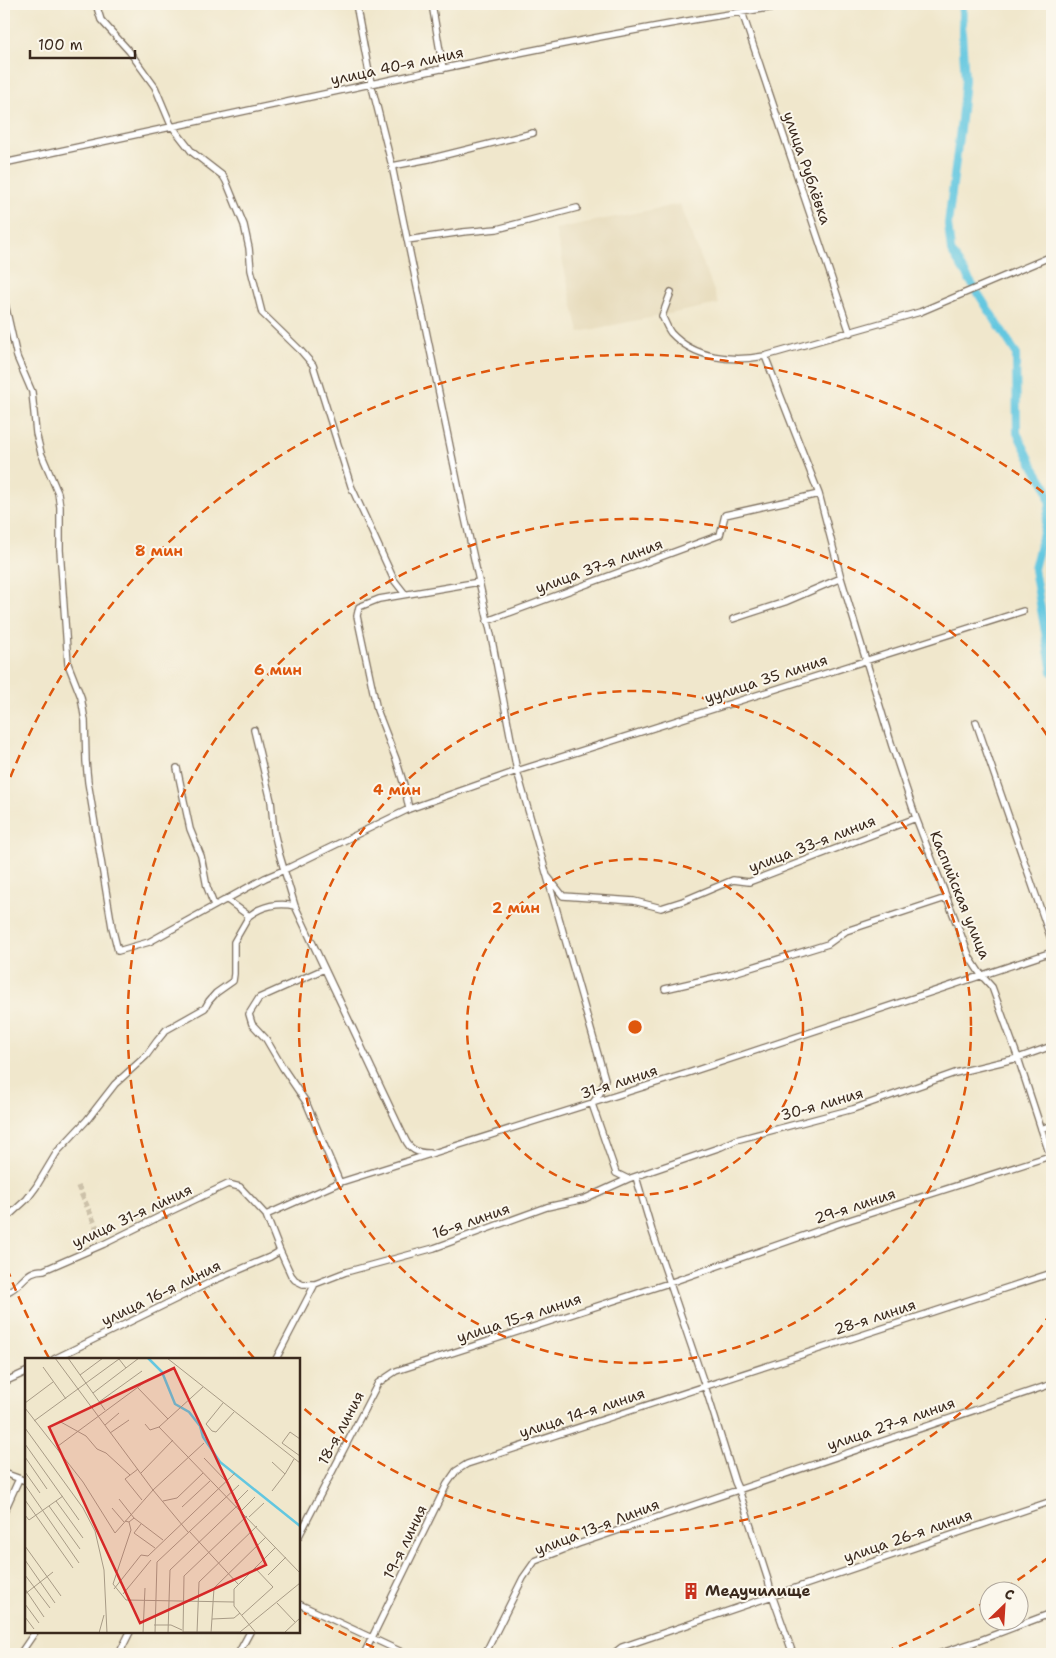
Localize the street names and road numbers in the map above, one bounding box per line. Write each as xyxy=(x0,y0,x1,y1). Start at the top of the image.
street label: улица 40-я линия xyxy=(329,42,465,90)
street label: улица Рублёвка xyxy=(778,109,836,228)
street label: улица 37-я линия xyxy=(533,534,665,598)
street label: уулица 35 линия xyxy=(702,650,830,708)
street label: улица 33-я линия xyxy=(746,811,878,877)
street label: Каспийская улица xyxy=(925,828,995,963)
street label: 31-я линия xyxy=(578,1060,660,1104)
street label: 30-я линия xyxy=(778,1083,866,1125)
street label: улица 31-я линия xyxy=(69,1179,195,1253)
street label: 29-я линия xyxy=(812,1183,898,1229)
street label: 16-я линия xyxy=(430,1198,512,1244)
street label: улица 16-я линия xyxy=(98,1255,224,1331)
street label: улица 15-я линия xyxy=(454,1288,584,1348)
street label: 28-я линия xyxy=(832,1294,918,1340)
street label: улица 14-я линия xyxy=(517,1383,647,1443)
street label: 18-я линия xyxy=(313,1388,369,1468)
street label: улица 27-я линия xyxy=(824,1393,958,1455)
street label: улица 13-я Линия xyxy=(532,1494,662,1560)
street label: 19-я линия xyxy=(378,1502,432,1582)
street label: улица 26-я линия xyxy=(841,1505,975,1567)

